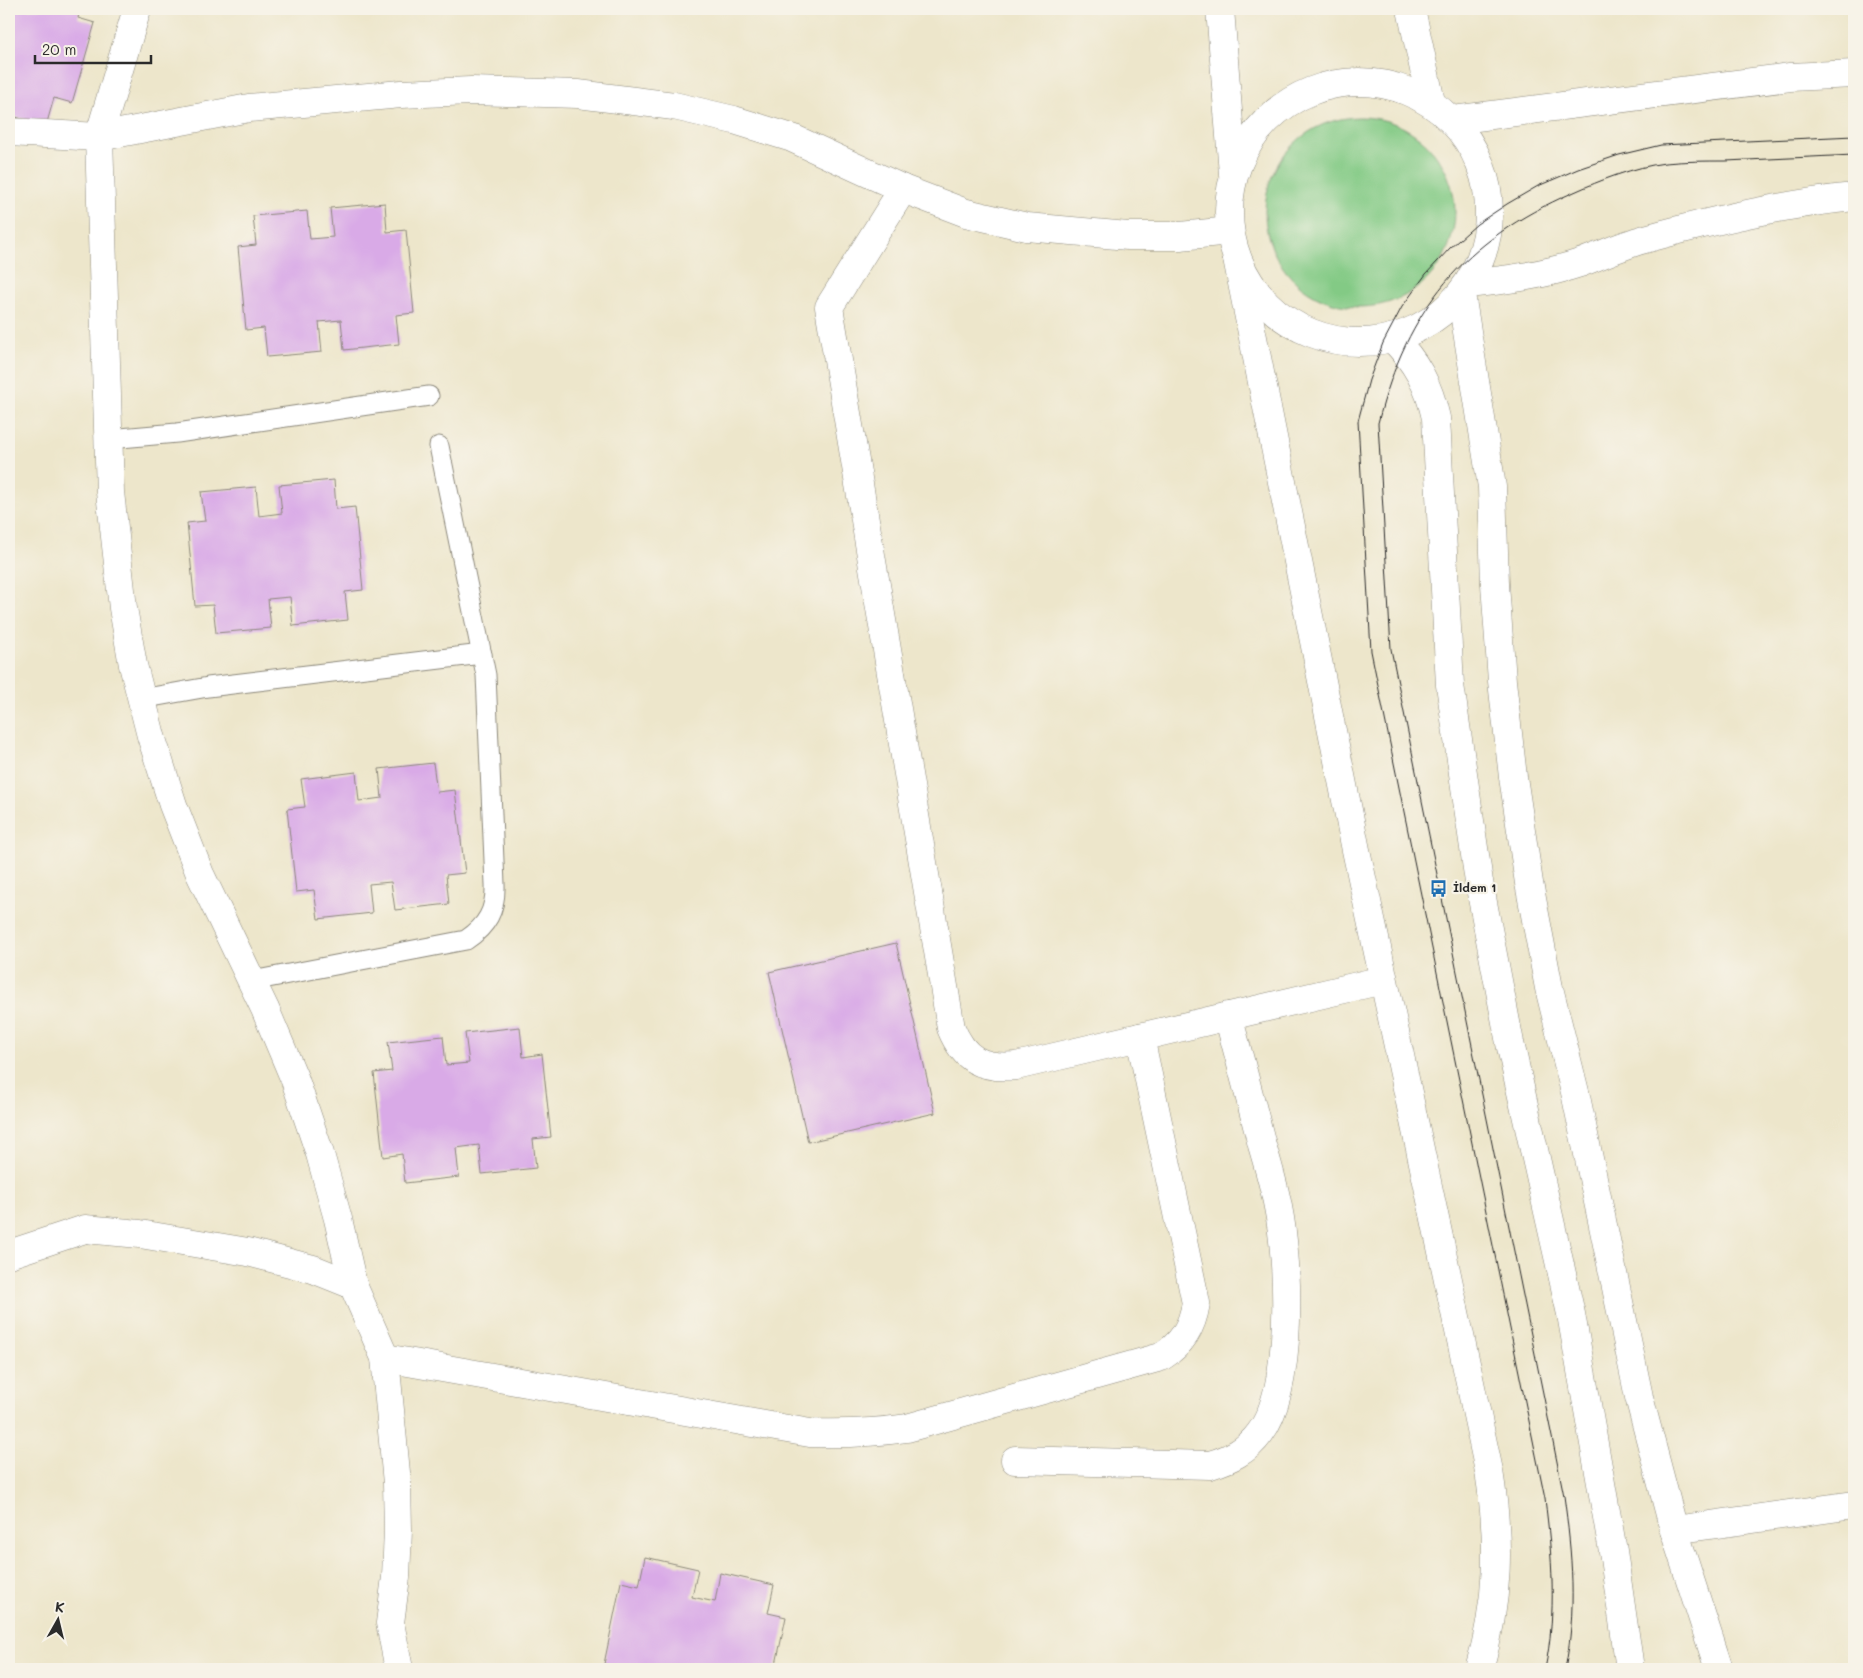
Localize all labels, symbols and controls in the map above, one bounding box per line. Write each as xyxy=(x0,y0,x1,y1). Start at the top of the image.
scale bar xyxy=(35,32,151,64)
text: 20 m xyxy=(42,39,76,59)
bus stop icon: İldem 1 xyxy=(1429,878,1449,898)
place label: İldem 1 xyxy=(1453,879,1496,895)
north arrow xyxy=(32,1596,82,1646)
text: K xyxy=(54,1597,66,1617)

